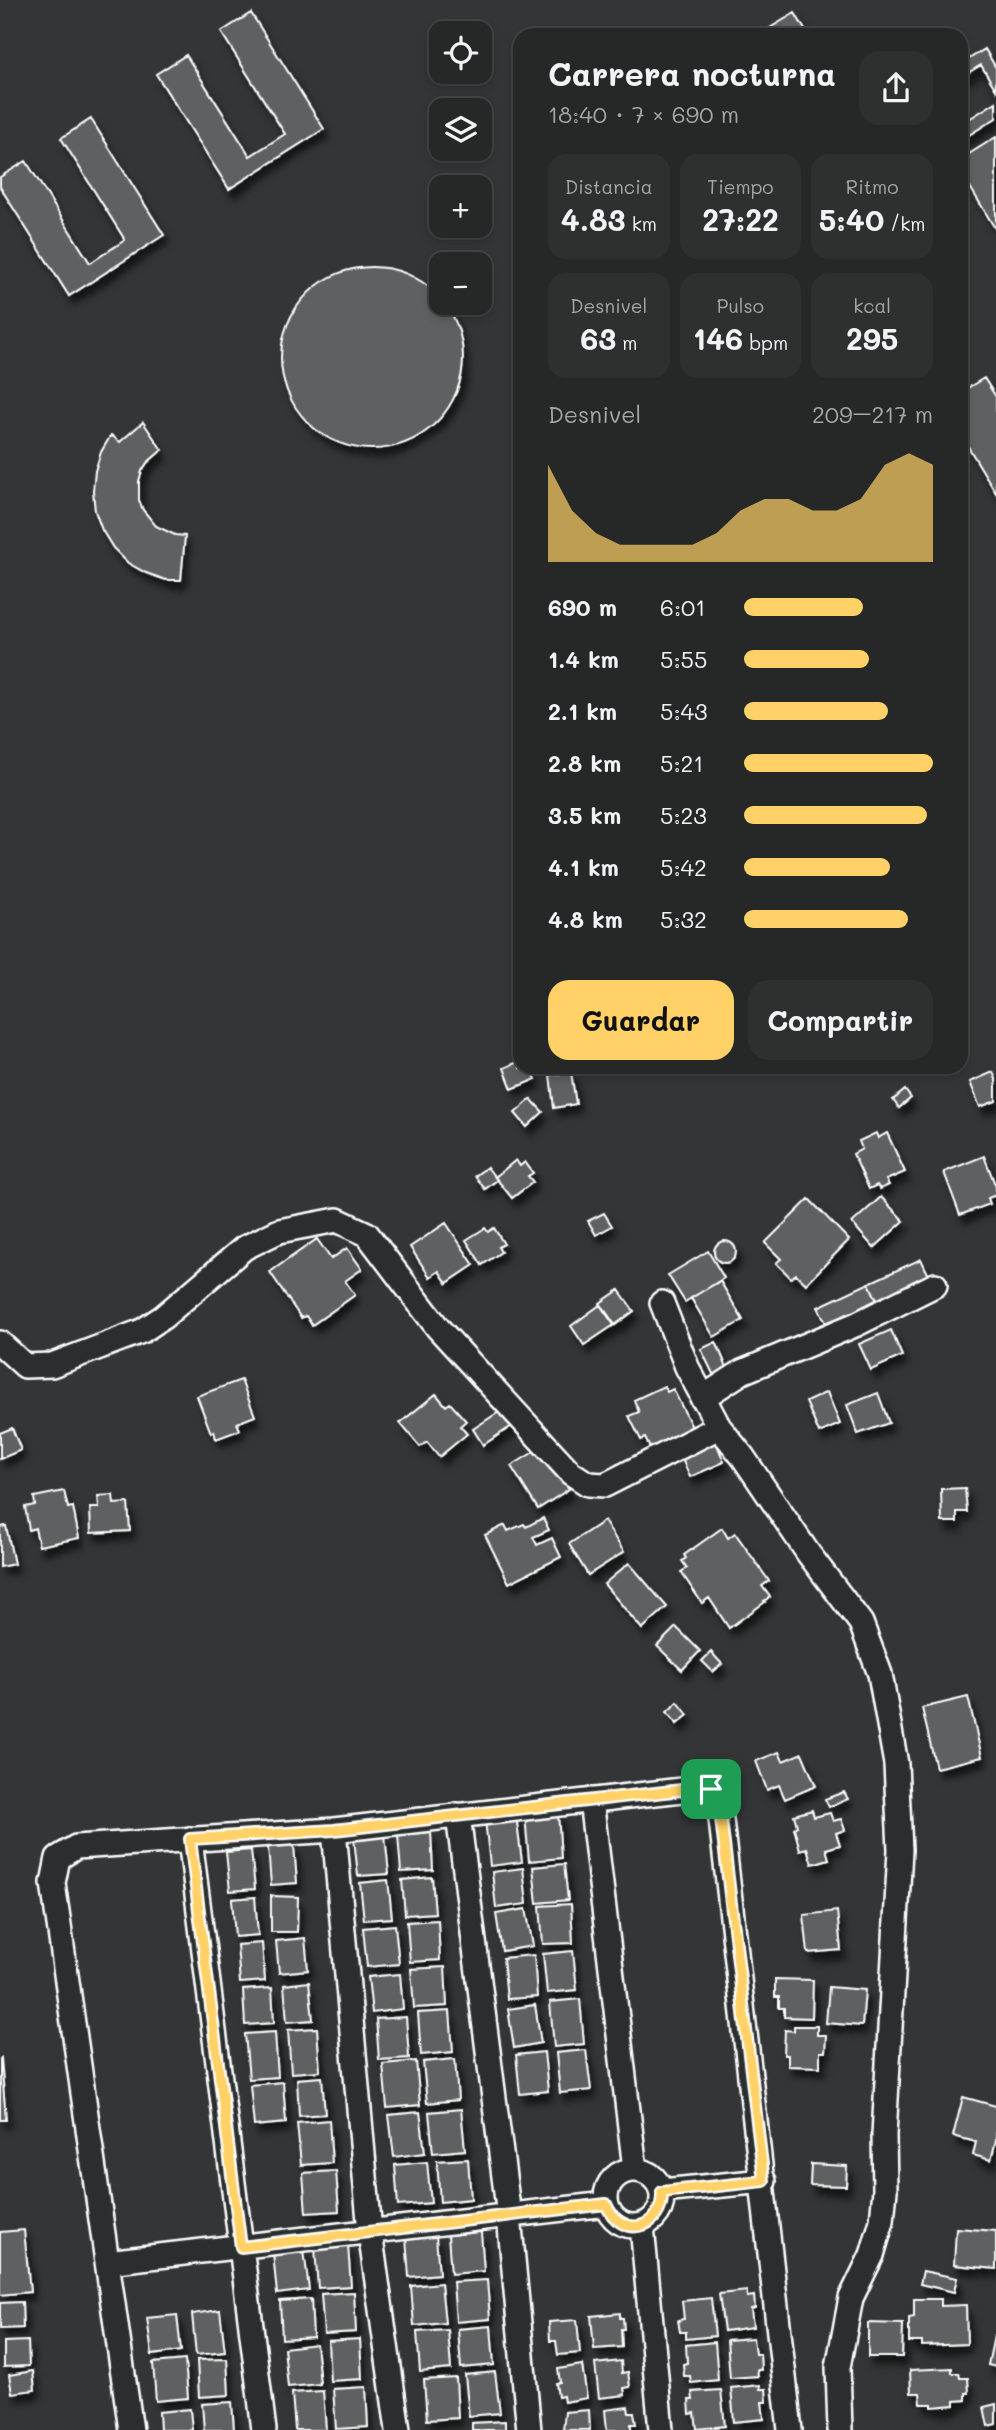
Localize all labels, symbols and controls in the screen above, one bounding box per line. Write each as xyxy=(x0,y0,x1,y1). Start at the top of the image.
map controls xyxy=(429,21,492,315)
button: locate xyxy=(429,21,492,84)
button: share xyxy=(859,51,933,125)
text: Carrera nocturna xyxy=(548,52,836,94)
button: layers xyxy=(429,98,492,161)
text: 18:40 · 7 × 690 m xyxy=(548,99,739,129)
text: Distancia xyxy=(565,174,653,199)
text: Tiempo xyxy=(707,174,774,199)
text: Ritmo xyxy=(846,174,899,199)
button: + xyxy=(429,175,492,238)
text: 4.83 xyxy=(561,199,626,239)
text: 27:22 xyxy=(702,199,779,239)
text: 5:40 xyxy=(819,199,884,239)
text: km xyxy=(626,211,657,236)
text: /km xyxy=(884,211,925,236)
button: − xyxy=(429,252,492,315)
text: Desnivel xyxy=(570,293,647,318)
text: Pulso xyxy=(717,293,764,318)
text: kcal xyxy=(853,293,891,318)
text: 63 xyxy=(580,318,616,358)
text: 146 xyxy=(693,318,743,358)
text: 295 xyxy=(846,318,898,358)
text: m xyxy=(616,330,638,355)
text: bpm xyxy=(743,330,788,355)
text: Desnivel xyxy=(548,399,641,429)
text: 209–217 m xyxy=(812,399,933,429)
text: 690 m xyxy=(548,592,617,622)
text: 6:01 xyxy=(660,592,706,622)
text: 1.4 km xyxy=(548,644,619,674)
text: 5:55 xyxy=(660,644,707,674)
text: 2.1 km xyxy=(548,696,617,726)
text: 5:43 xyxy=(660,696,708,726)
text: 2.8 km xyxy=(548,748,621,778)
text: 5:21 xyxy=(660,748,704,778)
text: 3.5 km xyxy=(548,800,621,830)
text: 5:23 xyxy=(660,800,707,830)
text: 4.1 km xyxy=(548,852,619,882)
text: 5:42 xyxy=(660,852,707,882)
text: 4.8 km xyxy=(548,904,623,934)
text: 5:32 xyxy=(660,904,707,934)
button: Guardar xyxy=(548,980,734,1060)
button: Compartir xyxy=(748,980,933,1060)
pin xyxy=(681,1759,741,1819)
icon: arrive xyxy=(692,1770,730,1808)

